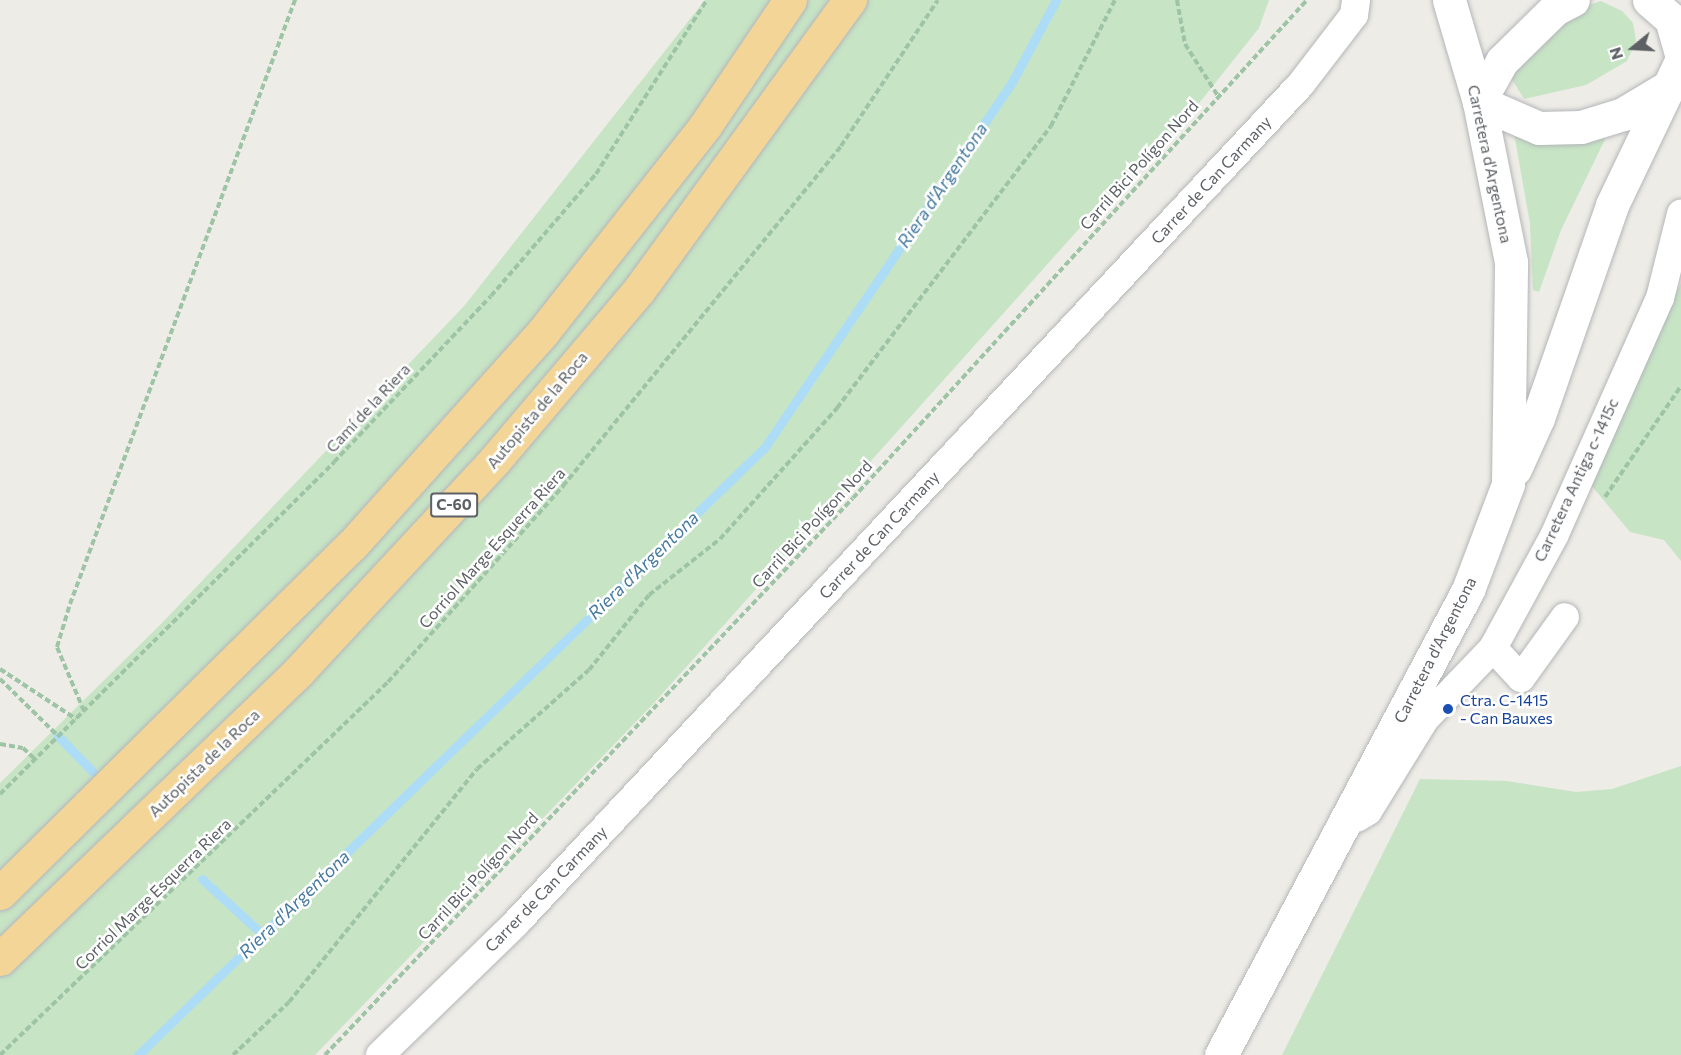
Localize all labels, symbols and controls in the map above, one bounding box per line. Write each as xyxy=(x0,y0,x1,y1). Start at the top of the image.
north arrow xyxy=(1603,18,1663,78)
text: N xyxy=(1605,45,1626,62)
street label: Carretera d'Argentona xyxy=(1464,83,1516,245)
street label: Carril Bici Polígon Nord xyxy=(1076,96,1202,234)
street label: Carrer de Can Carmany xyxy=(1147,112,1275,248)
water label: Riera d'Argentona xyxy=(892,119,992,251)
street label: Autopista de la Roca xyxy=(482,348,592,472)
street label: Camí de la Riera xyxy=(322,360,414,456)
street label: Carretera Antiga c-1415c xyxy=(1530,395,1622,565)
street label: Carril Bici Polígon Nord xyxy=(748,456,876,592)
street label: Corriol Marge Esquerra Riera xyxy=(415,464,569,632)
street label: Carrer de Can Carmany xyxy=(815,467,943,603)
road number: C-60 xyxy=(430,493,478,517)
water label: Riera d'Argentona xyxy=(583,507,703,623)
street label: Carretera d'Argentona xyxy=(1390,574,1480,726)
place label: Ctra. C-1415 - Can Bauxes xyxy=(1460,690,1553,728)
marker: Ctra. C-1415 - Can Bauxes xyxy=(1441,702,1455,716)
street label: Autopista de la Roca xyxy=(144,705,264,821)
street label: Carril Bici Polígon Nord xyxy=(414,808,542,944)
street label: Corriol Marge Esquerra Riera xyxy=(71,814,235,974)
street label: Carrer de Can Carmany xyxy=(481,822,611,956)
water label: Riera d'Argentona xyxy=(234,846,354,962)

